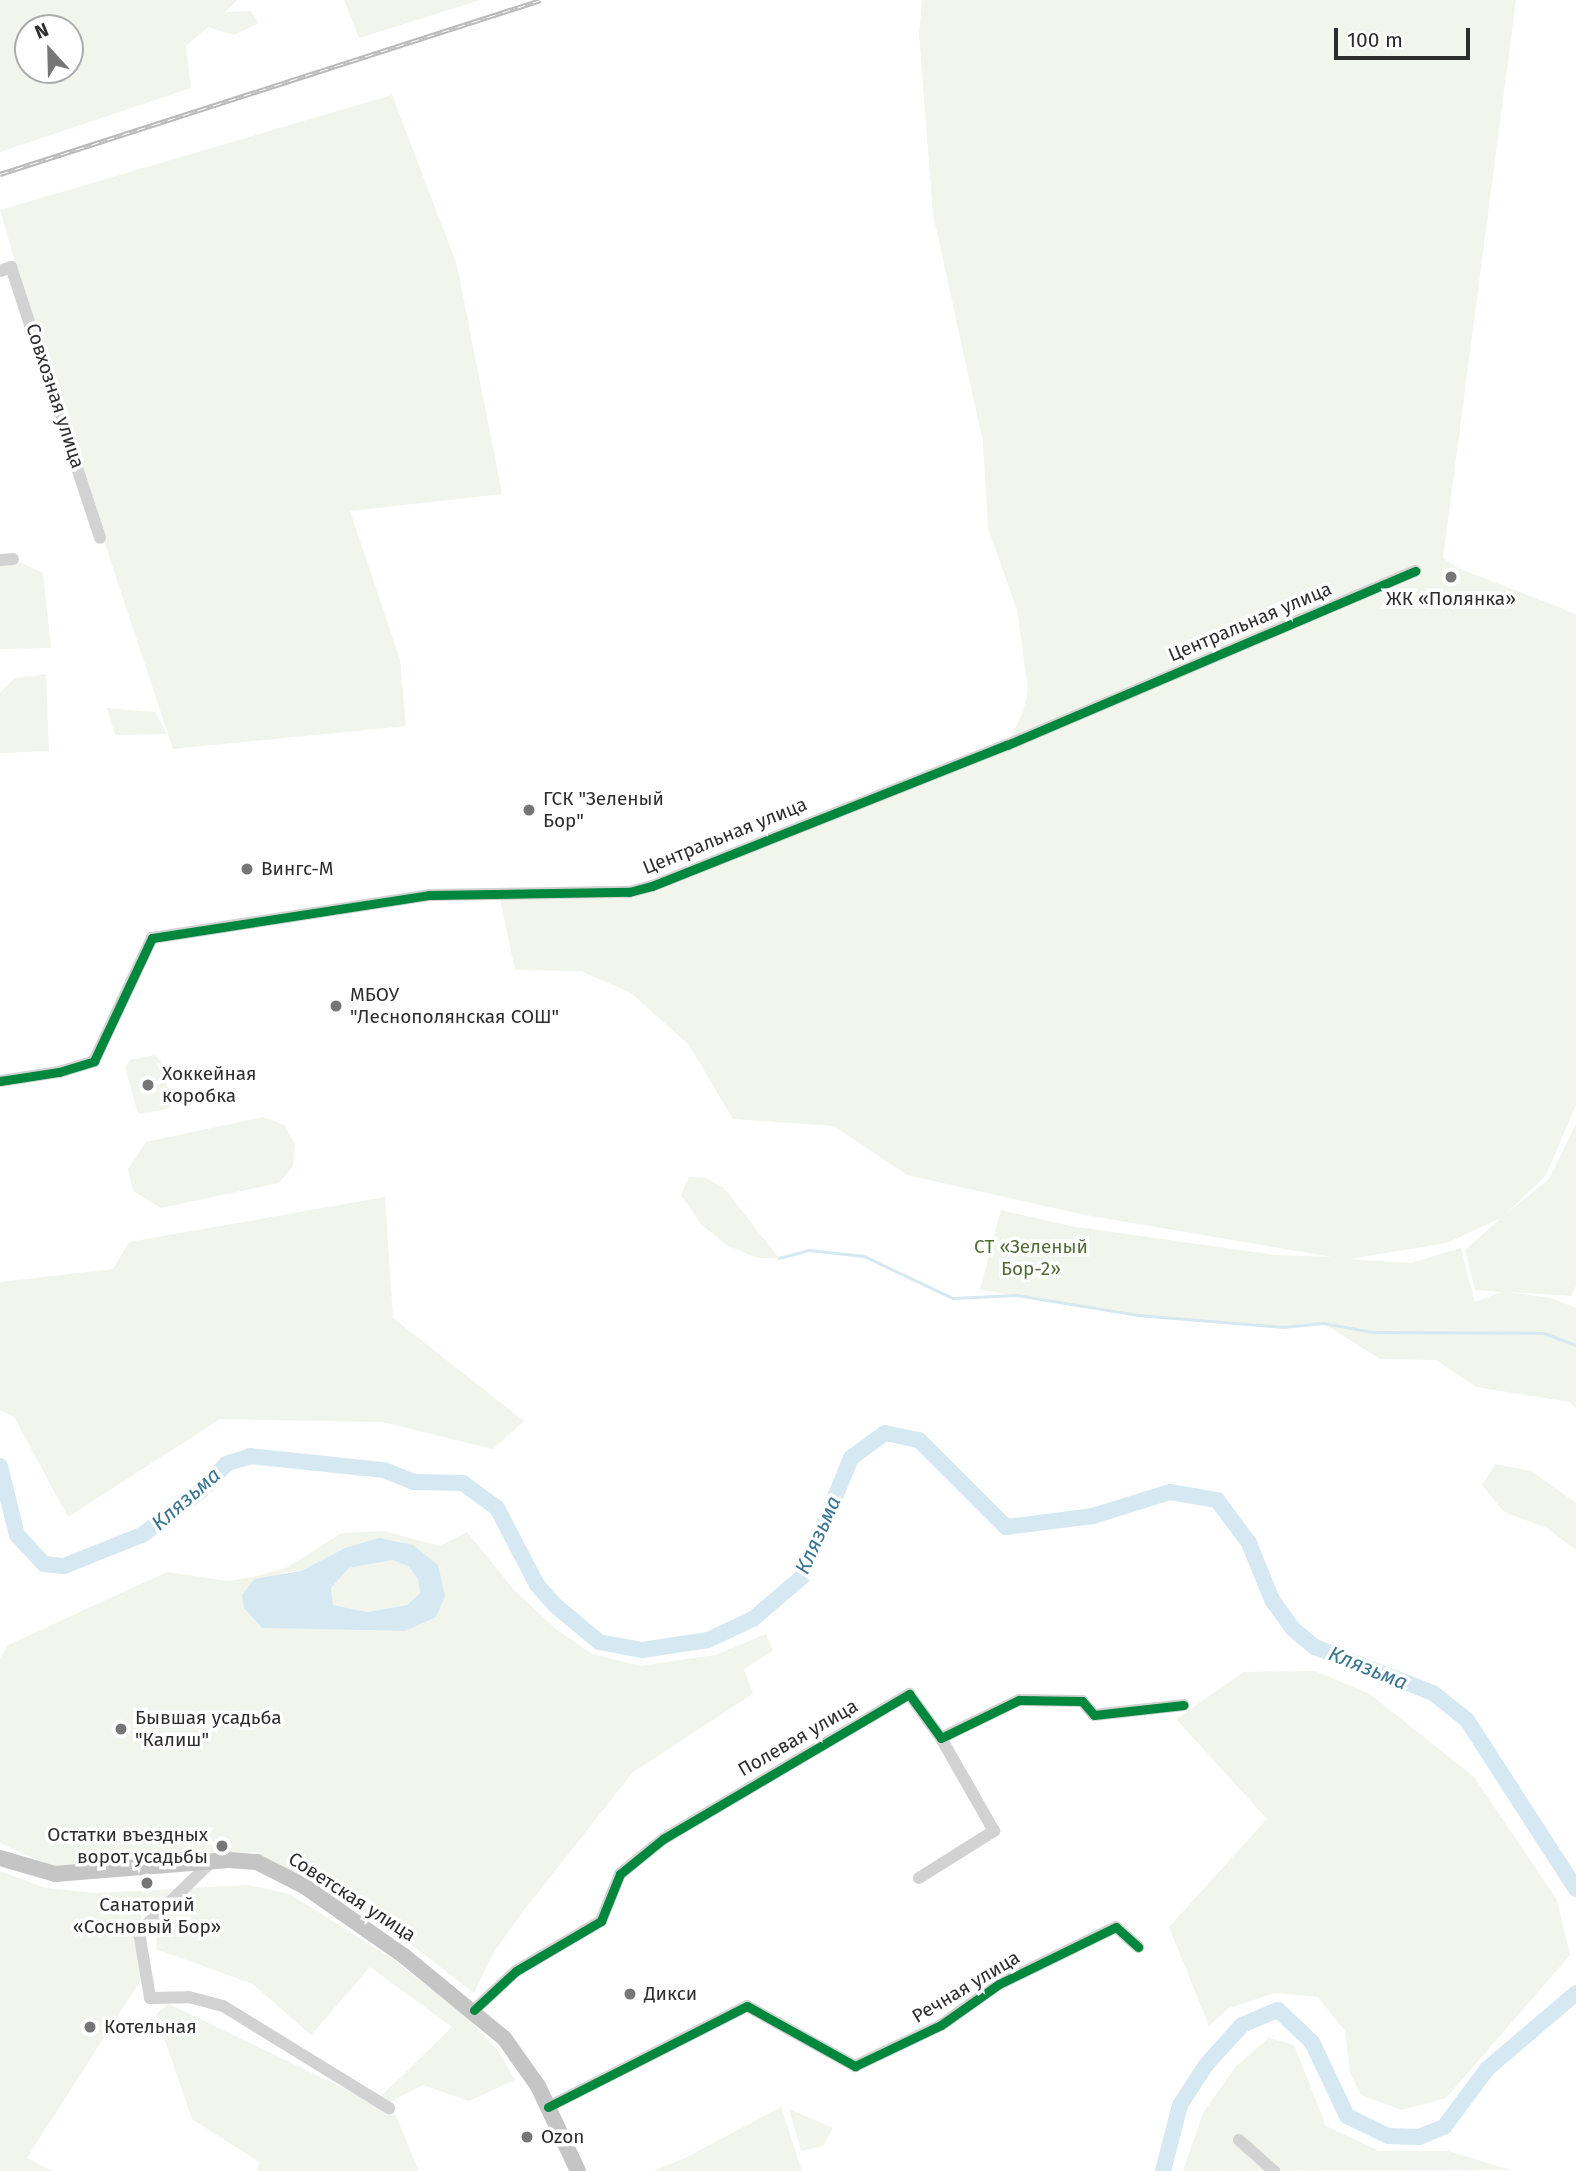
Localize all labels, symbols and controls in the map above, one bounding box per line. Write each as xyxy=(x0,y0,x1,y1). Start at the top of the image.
north arrow xyxy=(14,14,84,84)
scale bar xyxy=(1338,14,1474,58)
text: N xyxy=(32,18,52,44)
text: 100 m xyxy=(1347,27,1403,53)
street label: Совхозная улица xyxy=(21,321,89,471)
marker: ЖК «Полянка» xyxy=(1443,569,1459,585)
street label: Центральная улица xyxy=(1165,577,1335,667)
place label: ЖК «Полянка» xyxy=(1386,588,1516,610)
place label: ГСК "Зеленый Бор" xyxy=(543,788,664,832)
street label: Центральная улица xyxy=(640,793,810,879)
marker: ГСК "Зеленый Бор" xyxy=(521,802,537,818)
place label: Вингс-М xyxy=(261,858,334,880)
marker: Вингс-М xyxy=(239,861,255,877)
place label: МБОУ "Леснополянская СОШ" xyxy=(350,984,559,1028)
marker: МБОУ "Леснополянская СОШ" xyxy=(328,998,344,1014)
place label: Хоккейная коробка xyxy=(162,1063,256,1107)
marker: Хоккейная коробка xyxy=(140,1077,156,1093)
park label: СТ «Зеленый Бор-2» xyxy=(974,1236,1088,1280)
water label: Клязьма xyxy=(146,1462,226,1536)
water label: Клязьма xyxy=(790,1492,846,1578)
water label: Клязьма xyxy=(1325,1641,1411,1695)
street label: Полевая улица xyxy=(734,1695,862,1781)
place label: Бывшая усадьба "Калиш" xyxy=(135,1707,282,1751)
marker: Бывшая усадьба "Калиш" xyxy=(113,1721,129,1737)
place label: Остатки въездных ворот усадьбы xyxy=(47,1824,208,1868)
marker: Остатки въездных ворот усадьбы xyxy=(214,1838,230,1854)
street label: Советская улица xyxy=(284,1847,420,1947)
marker: Санаторий «Сосновый Бор» xyxy=(139,1875,155,1891)
place label: Санаторий «Сосновый Бор» xyxy=(73,1894,221,1938)
street label: Речная улица xyxy=(908,1946,1024,2028)
place label: Дикси xyxy=(644,1983,697,2005)
marker: Дикси xyxy=(622,1986,638,2002)
place label: Котельная xyxy=(104,2016,197,2038)
marker: Котельная xyxy=(82,2019,98,2035)
place label: Ozon xyxy=(541,2126,584,2148)
marker: Ozon xyxy=(519,2129,535,2145)

